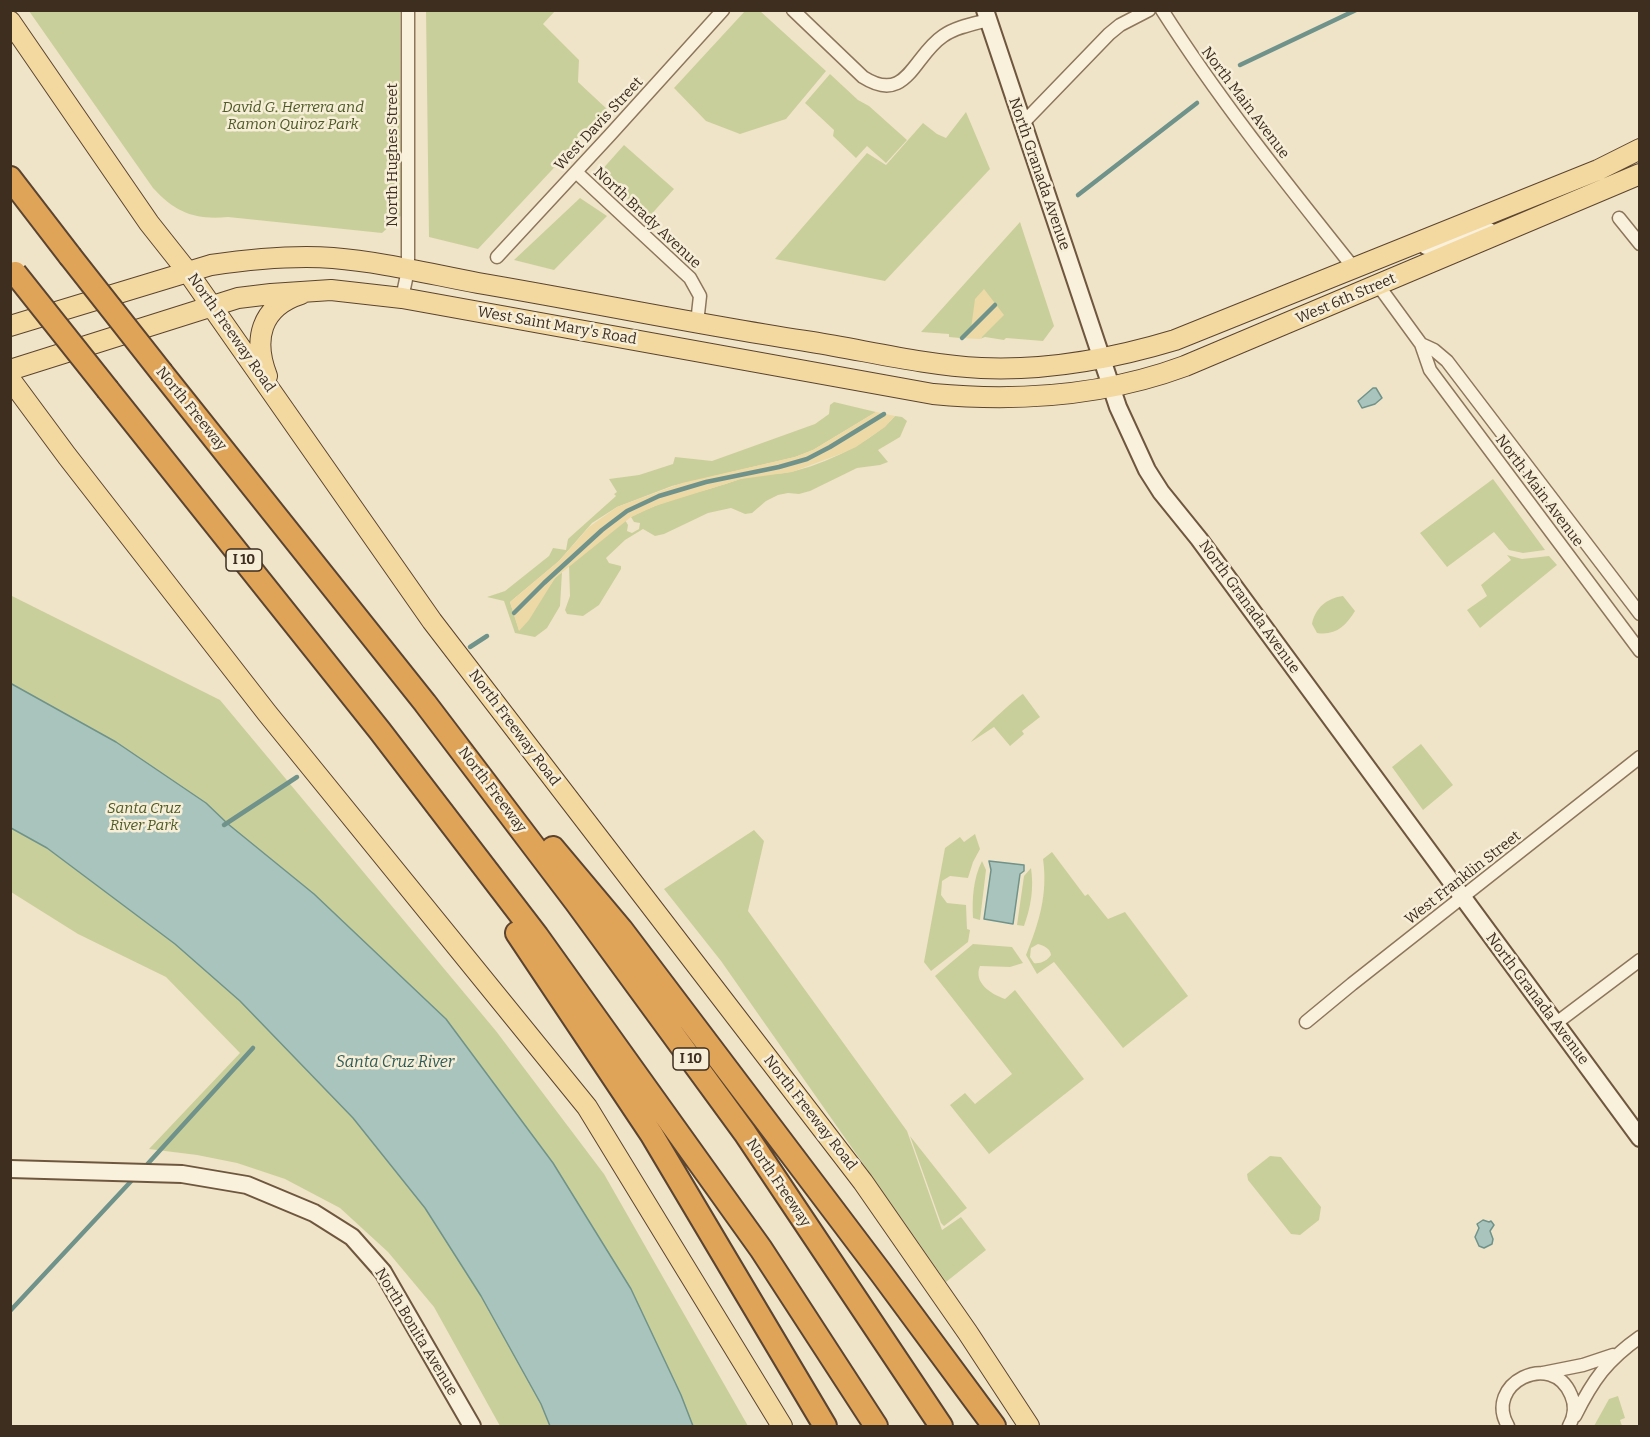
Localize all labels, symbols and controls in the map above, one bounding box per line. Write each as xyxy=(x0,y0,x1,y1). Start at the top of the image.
street label: North Main Avenue xyxy=(1197,43,1293,163)
street label: West Davis Street xyxy=(551,74,647,174)
street label: North Hughes Street xyxy=(384,83,402,227)
street label: North Granada Avenue xyxy=(1004,95,1074,253)
park label: David G. Herrera and Ramon Quiroz Park xyxy=(222,99,364,134)
street label: North Brady Avenue xyxy=(589,163,705,273)
street label: North Freeway Road xyxy=(183,270,279,396)
street label: West 6th Street xyxy=(1293,270,1399,328)
street label: West Saint Mary's Road xyxy=(476,303,638,349)
street label: North Freeway xyxy=(152,364,230,454)
street label: North Main Avenue xyxy=(1491,431,1587,551)
street label: North Granada Avenue xyxy=(1195,537,1303,677)
road number: I 10 xyxy=(226,549,262,571)
street label: North Freeway Road xyxy=(464,666,564,790)
street label: North Freeway xyxy=(454,744,530,836)
park label: Santa Cruz River Park xyxy=(107,800,181,835)
street label: West Franklin Street xyxy=(1402,827,1524,929)
street label: North Granada Avenue xyxy=(1482,930,1592,1068)
road number: I 10 xyxy=(673,1048,709,1070)
street label: North Freeway Road xyxy=(760,1052,860,1174)
water label: Santa Cruz River xyxy=(336,1053,454,1073)
street label: North Freeway xyxy=(742,1135,814,1231)
street label: North Bonita Avenue xyxy=(371,1265,461,1399)

